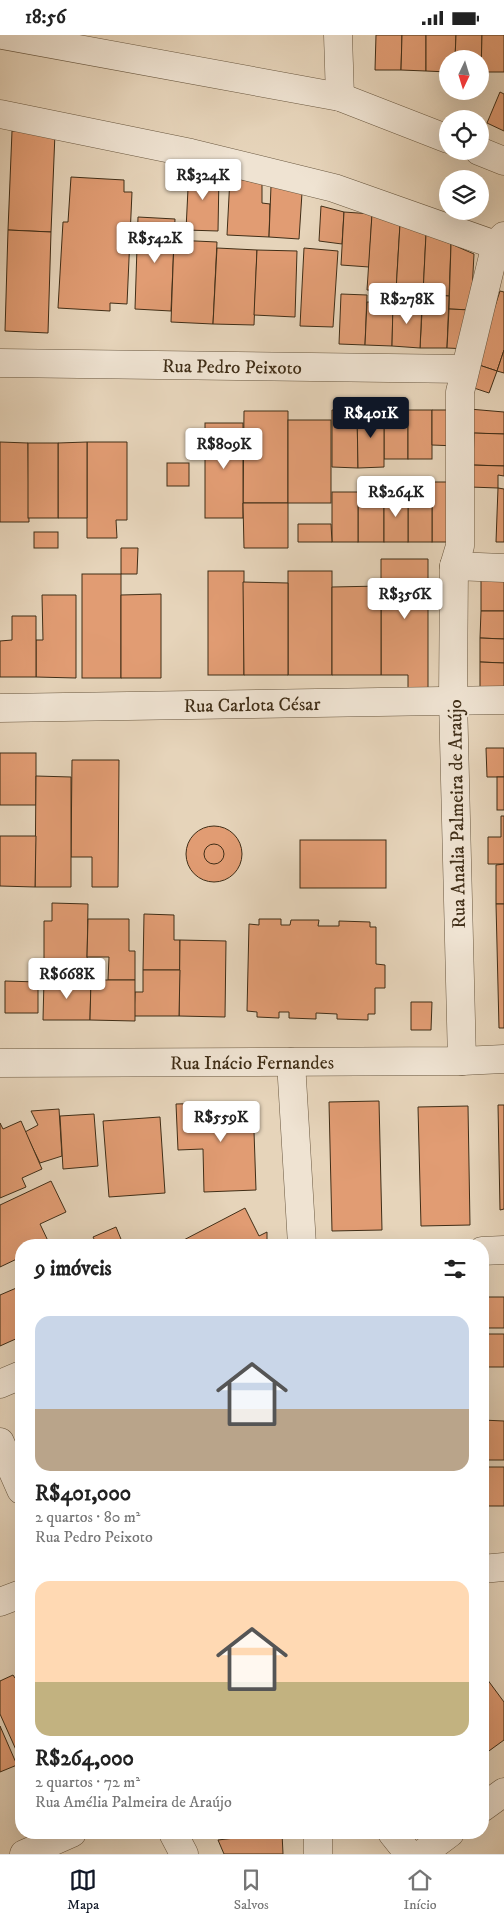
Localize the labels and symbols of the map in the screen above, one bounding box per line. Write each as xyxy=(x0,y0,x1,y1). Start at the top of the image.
north arrow xyxy=(439,50,489,100)
pin: R$324K xyxy=(162,159,244,201)
pin: R$542K xyxy=(114,221,196,264)
pin: R$278K xyxy=(366,283,448,325)
street label: Rua Pedro Peixoto xyxy=(162,355,302,380)
pin: R$401K xyxy=(330,397,412,439)
pin: R$809K xyxy=(183,427,265,470)
pin: R$264K xyxy=(355,475,437,518)
pin: R$356K xyxy=(364,577,446,620)
street label: Rua Carlota César xyxy=(183,693,321,718)
street label: Rua Analia Palmeira de Araújo xyxy=(444,699,471,929)
pin: R$668K xyxy=(26,957,108,1000)
street label: Rua Inácio Fernandes xyxy=(170,1052,334,1075)
pin: R$559K xyxy=(180,1101,262,1143)

